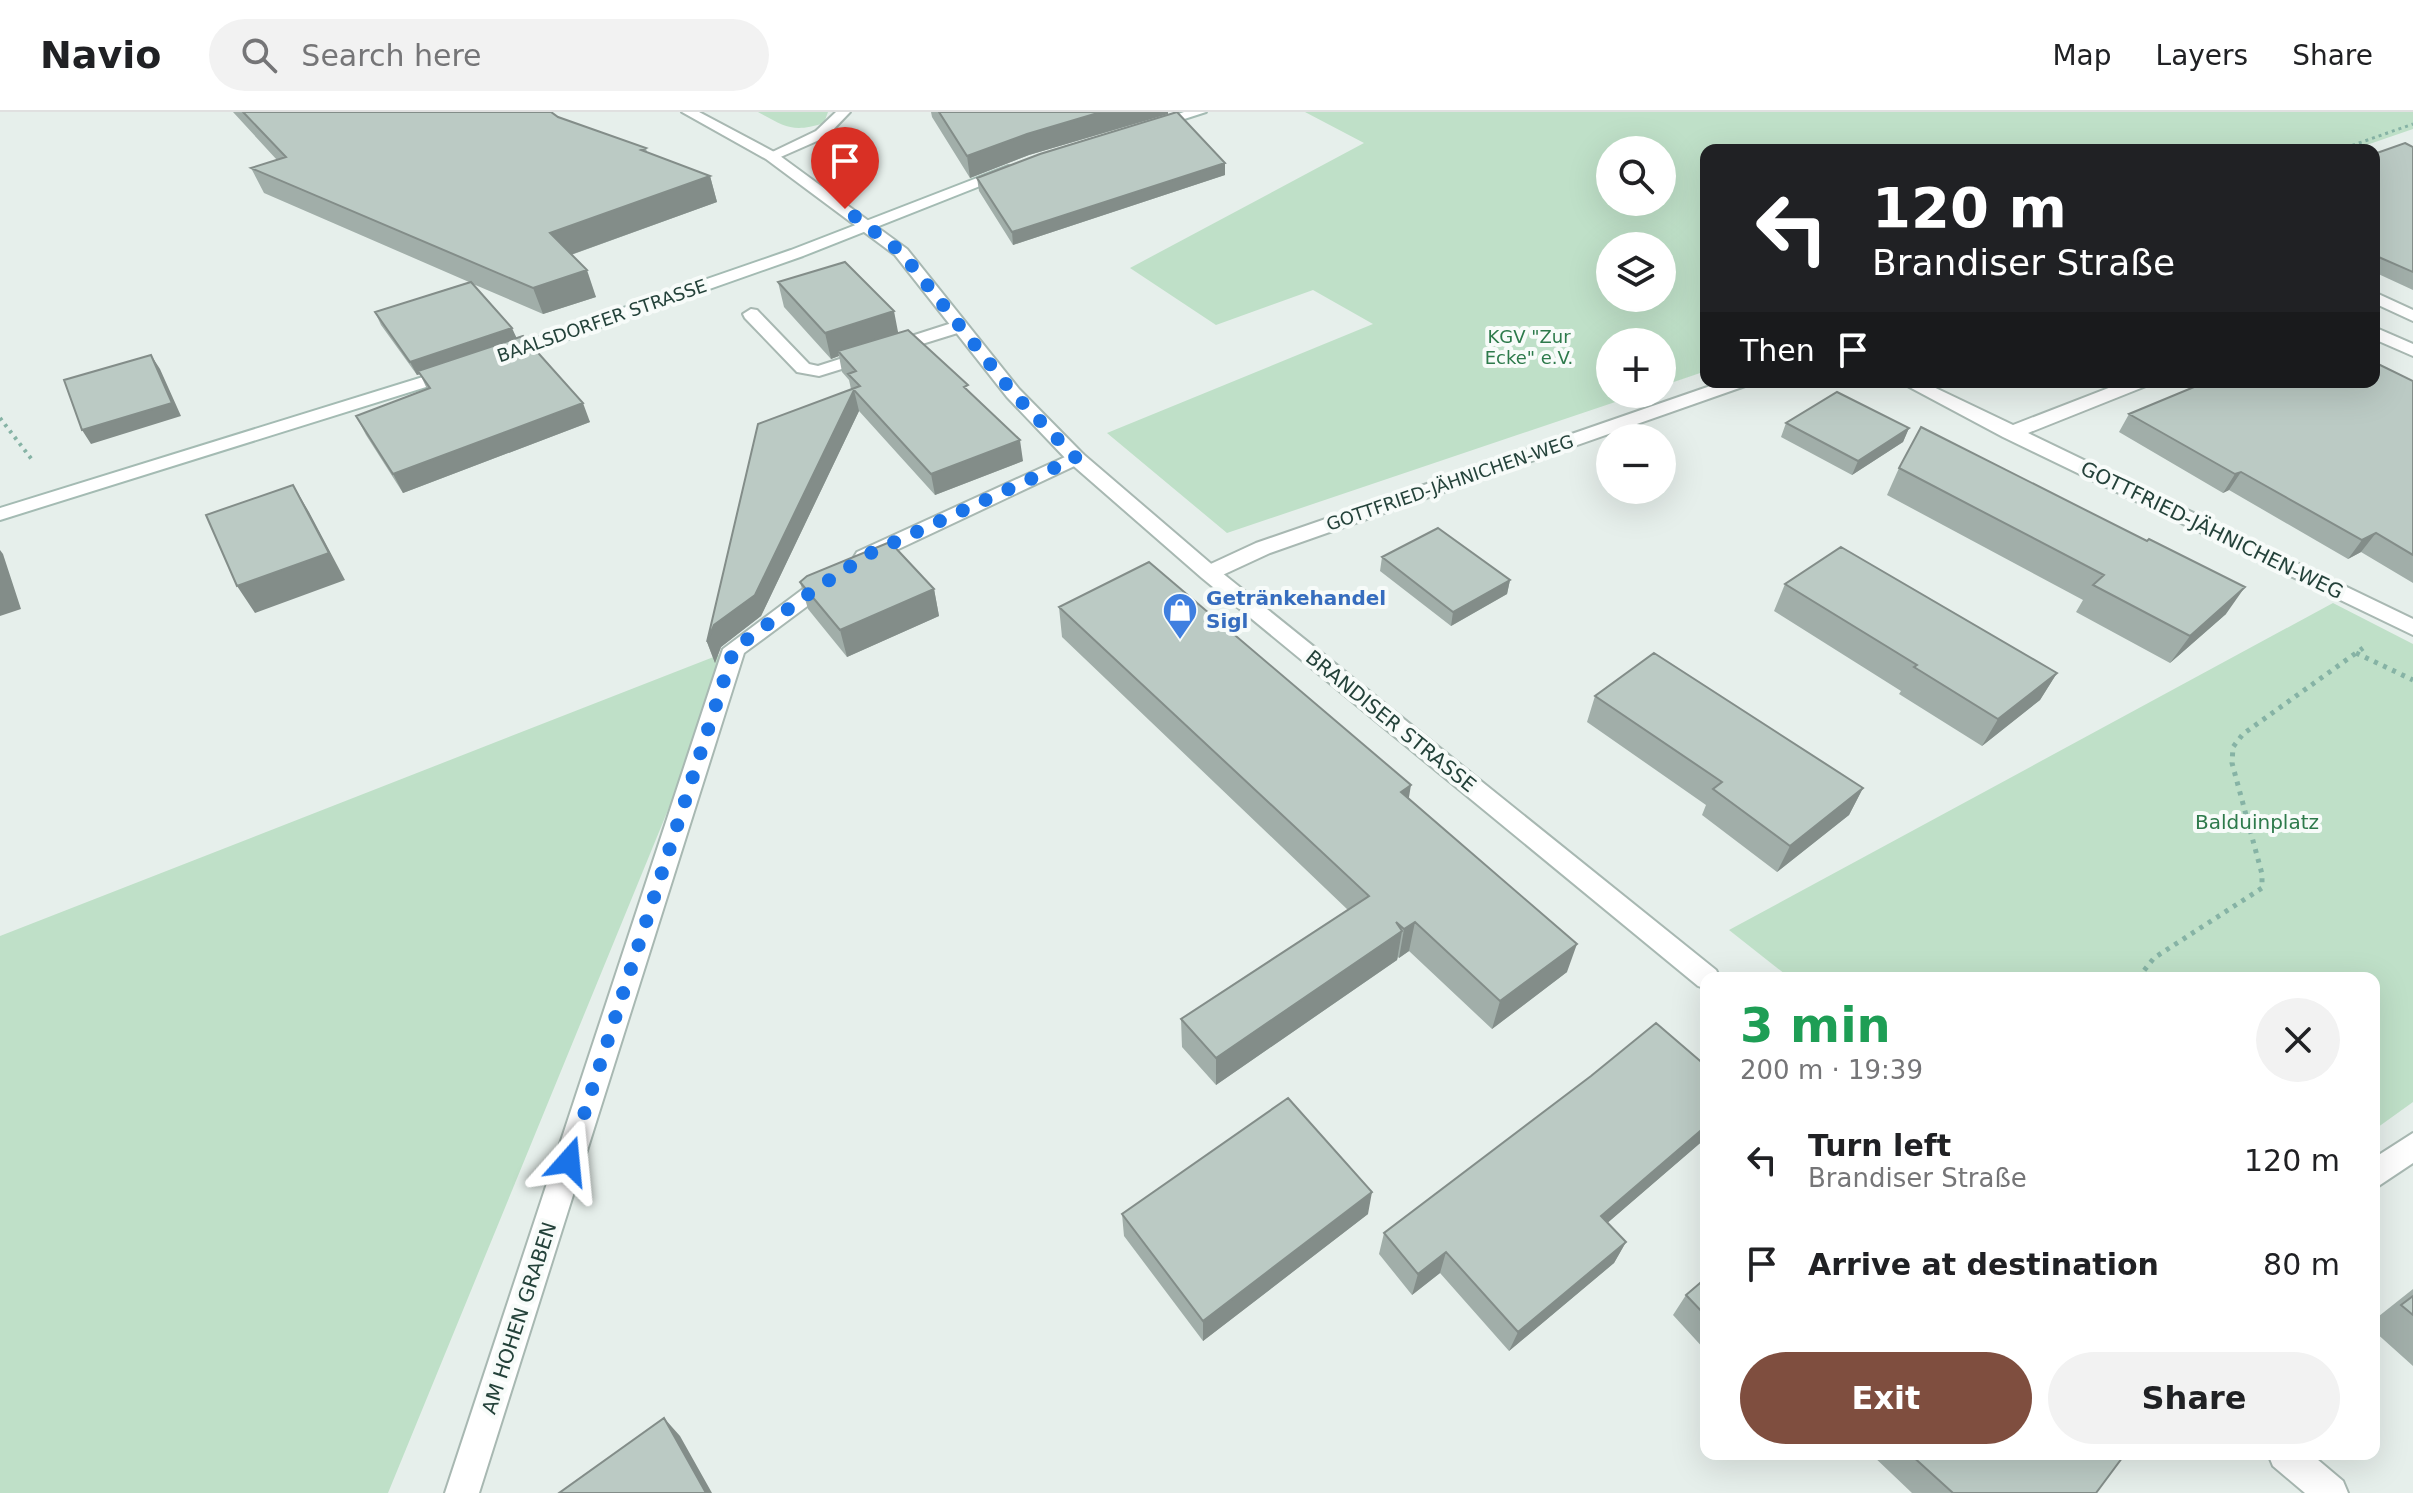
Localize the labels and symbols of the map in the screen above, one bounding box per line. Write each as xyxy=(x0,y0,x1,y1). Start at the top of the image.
pin xyxy=(811,127,879,209)
street label: BAALSDORFER STRASSE xyxy=(494,275,709,366)
park label: KGV "Zur Ecke" e.V. xyxy=(1485,326,1573,368)
street label: GOTTFRIED-JÄHNICHEN-WEG xyxy=(1323,430,1576,535)
street label: GOTTFRIED-JÄHNICHEN-WEG xyxy=(2077,456,2347,604)
place label: Getränkehandel Sigl xyxy=(1206,586,1386,633)
shop icon: Getränkehandel Sigl xyxy=(1161,591,1199,641)
street label: BRANDISER STRASSE xyxy=(1301,645,1481,797)
park label: Balduinplatz xyxy=(2195,810,2319,834)
position arrow xyxy=(527,1119,611,1203)
street label: AM HOHEN GRABEN xyxy=(477,1219,561,1417)

